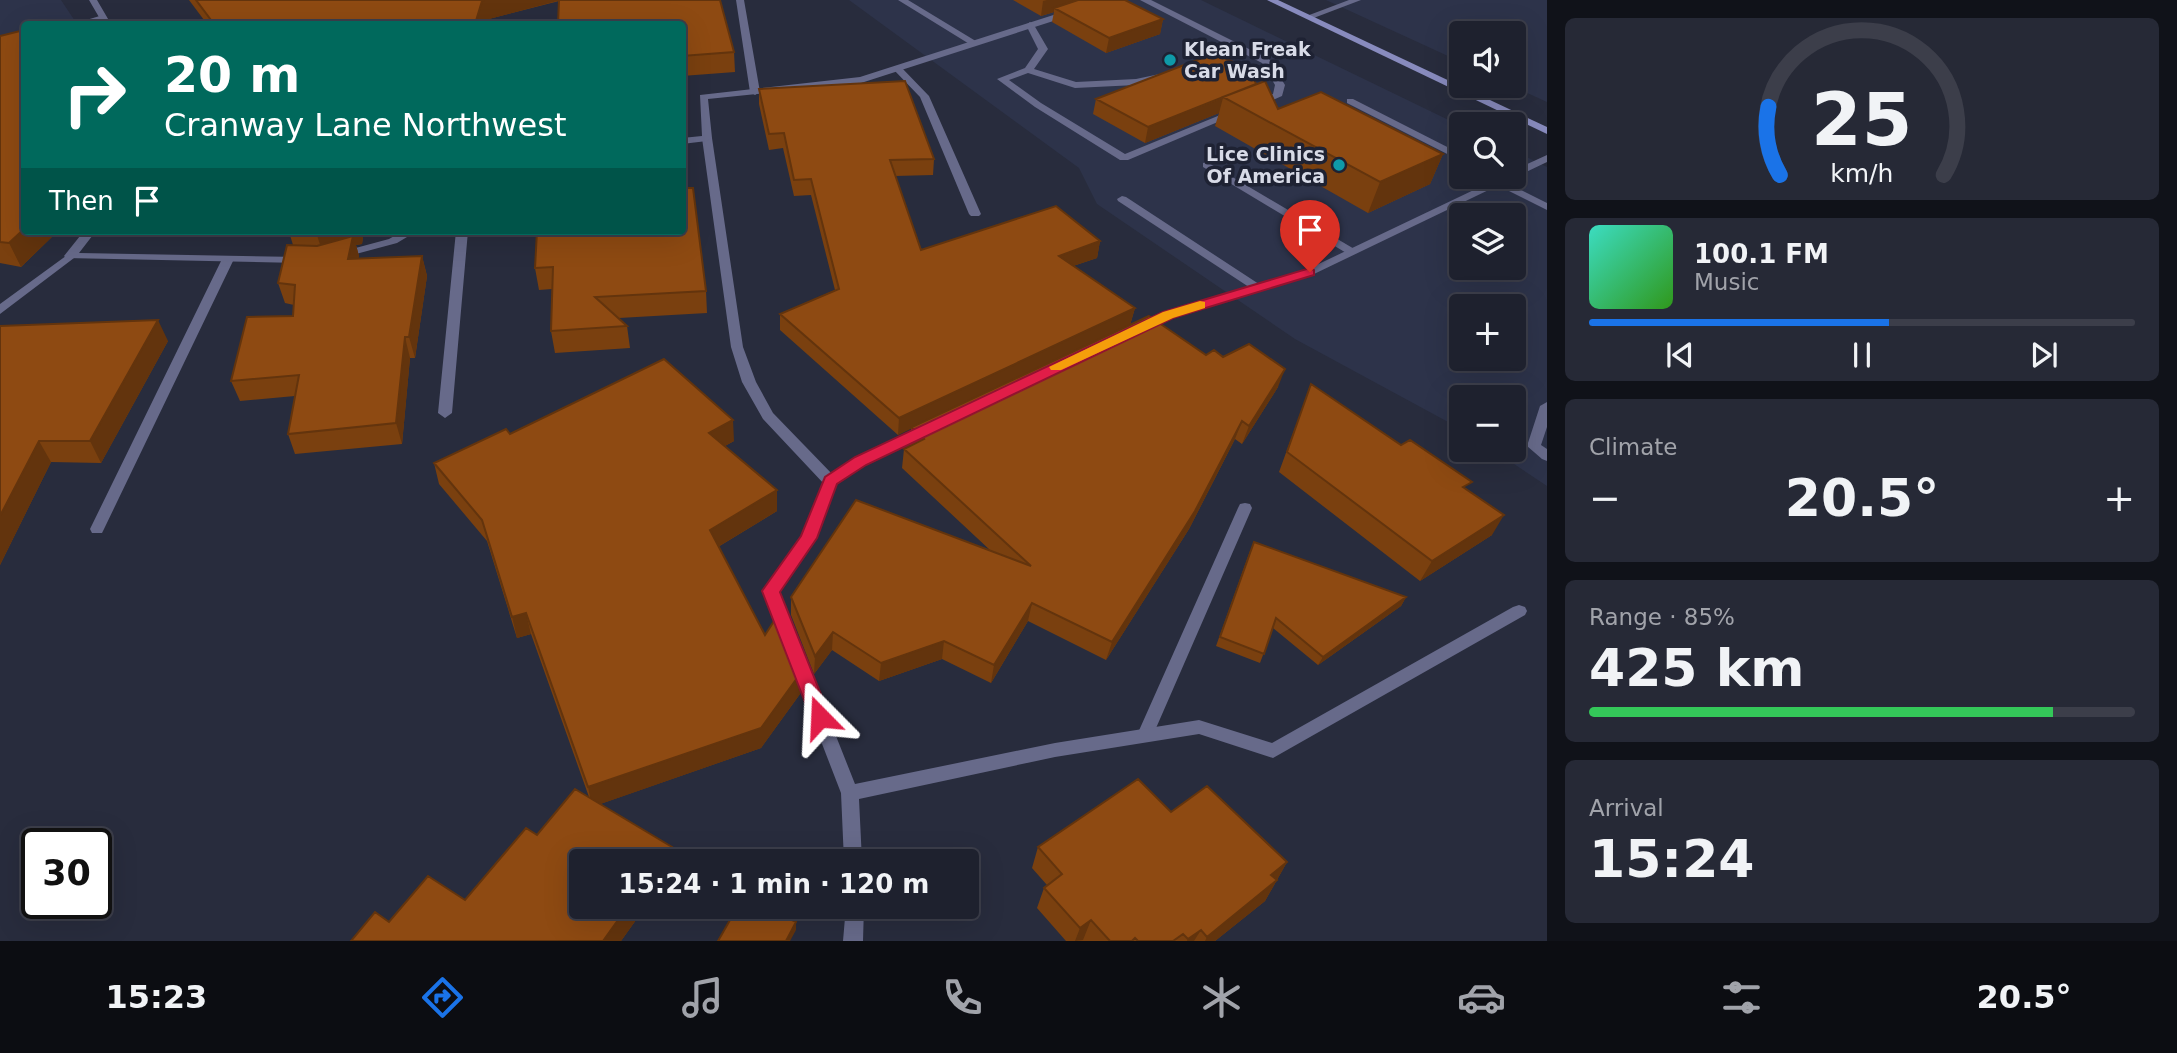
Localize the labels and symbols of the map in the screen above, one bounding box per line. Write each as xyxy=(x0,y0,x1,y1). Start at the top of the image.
place label: Klean Freak Car Wash xyxy=(1184,38,1311,82)
marker: Klean Freak Car Wash xyxy=(1162,52,1178,68)
place label: Lice Clinics Of America xyxy=(1206,143,1325,187)
marker: Lice Clinics Of America xyxy=(1331,157,1347,173)
pin xyxy=(1280,200,1340,272)
position arrow xyxy=(783,680,857,754)
speed limit sign: 30 xyxy=(21,828,112,919)

